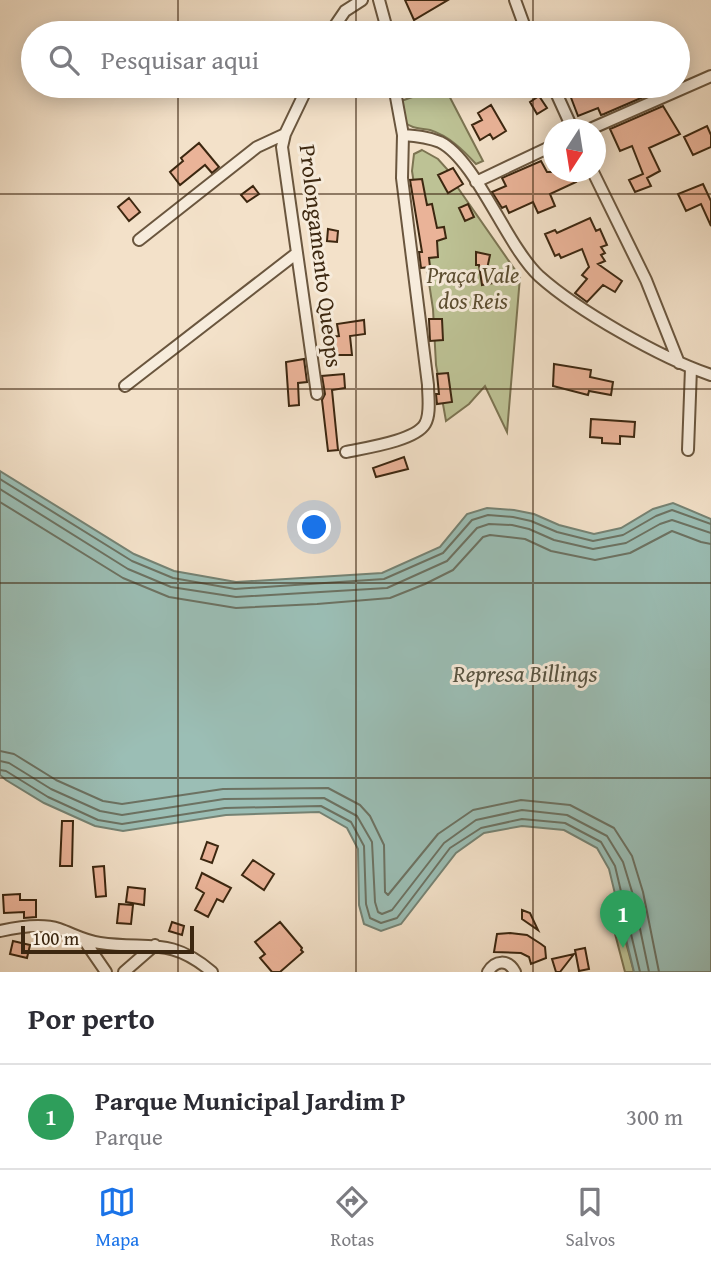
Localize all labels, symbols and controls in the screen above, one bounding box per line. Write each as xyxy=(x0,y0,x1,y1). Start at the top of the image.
search box xyxy=(21,21,690,98)
text: Pesquisar aqui xyxy=(101,40,259,79)
icon: search xyxy=(45,41,83,79)
north arrow xyxy=(543,119,606,182)
street label: Prolongamento Queops xyxy=(291,142,352,369)
park label: Praça Vale dos Reis xyxy=(426,258,519,317)
your location xyxy=(297,510,331,544)
water label: Represa Billings xyxy=(452,656,598,691)
pin: 1 xyxy=(600,890,646,948)
scale bar xyxy=(21,923,194,955)
text: 100 m xyxy=(32,924,79,952)
text: Por perto xyxy=(28,996,155,1040)
text: Parque Municipal Jardim P xyxy=(95,1081,406,1120)
text: 1 xyxy=(45,1100,57,1133)
text: 300 m xyxy=(626,1100,683,1133)
text: Parque xyxy=(95,1120,163,1153)
tab: Mapa xyxy=(96,1183,139,1253)
tab: Rotas xyxy=(330,1183,374,1253)
tab: Salvos xyxy=(565,1183,615,1253)

